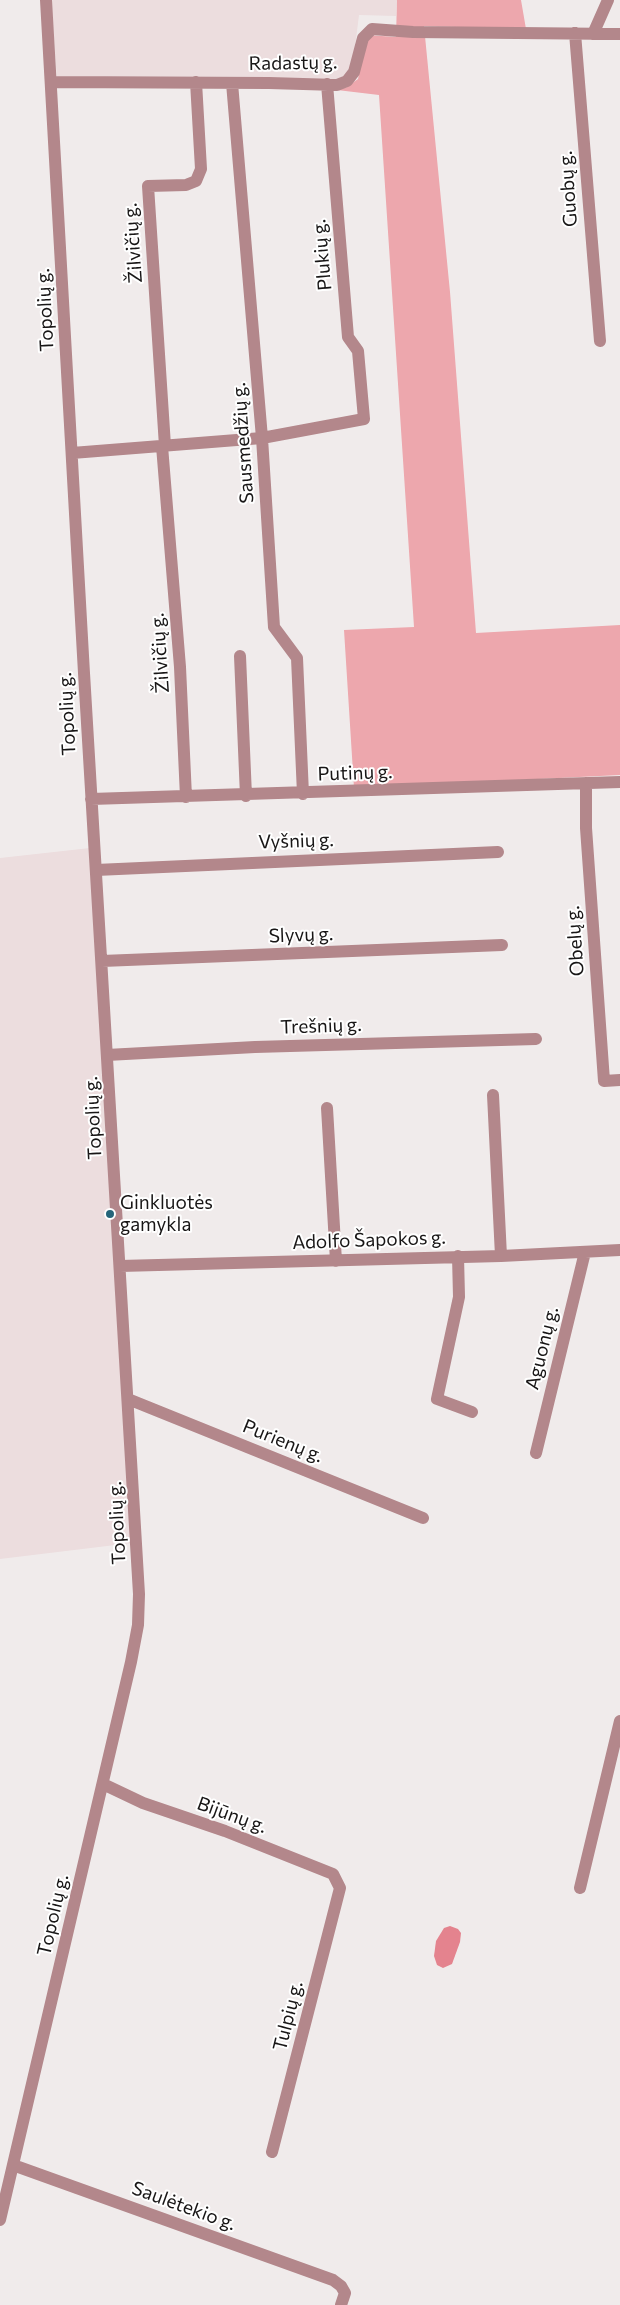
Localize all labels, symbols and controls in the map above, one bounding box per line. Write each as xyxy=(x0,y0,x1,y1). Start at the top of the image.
street label: Radastų g. xyxy=(248,51,338,75)
street label: Guobų g. xyxy=(554,150,582,228)
street label: Žilvičių g. xyxy=(119,202,147,284)
street label: Plukių g. xyxy=(308,218,336,292)
street label: Topolių g. xyxy=(31,268,59,352)
street label: Sausmedžių g. xyxy=(227,382,259,504)
street label: Žilvičių g. xyxy=(146,612,174,694)
street label: Topolių g. xyxy=(53,672,81,756)
street label: Putinų g. xyxy=(317,760,393,786)
street label: Vyšnių g. xyxy=(258,828,334,854)
street label: Obelų g. xyxy=(561,905,589,977)
street label: Slyvų g. xyxy=(268,922,334,948)
street label: Trešnių g. xyxy=(280,1013,362,1039)
street label: Topolių g. xyxy=(79,1076,107,1160)
place label: Ginkluotės gamykla xyxy=(120,1192,213,1236)
marker: Ginkluotės gamykla xyxy=(104,1208,116,1220)
street label: Adolfo Šapokos g. xyxy=(292,1226,446,1254)
street label: Aguonų g. xyxy=(521,1304,563,1392)
street label: Purienų g. xyxy=(239,1415,327,1467)
street label: Topolių g. xyxy=(103,1481,131,1565)
street label: Bijūnų g. xyxy=(194,1792,270,1838)
street label: Topolių g. xyxy=(33,1872,73,1958)
street label: Tulpių g. xyxy=(268,1979,308,2053)
street label: Saulėtekio g. xyxy=(129,2177,239,2235)

